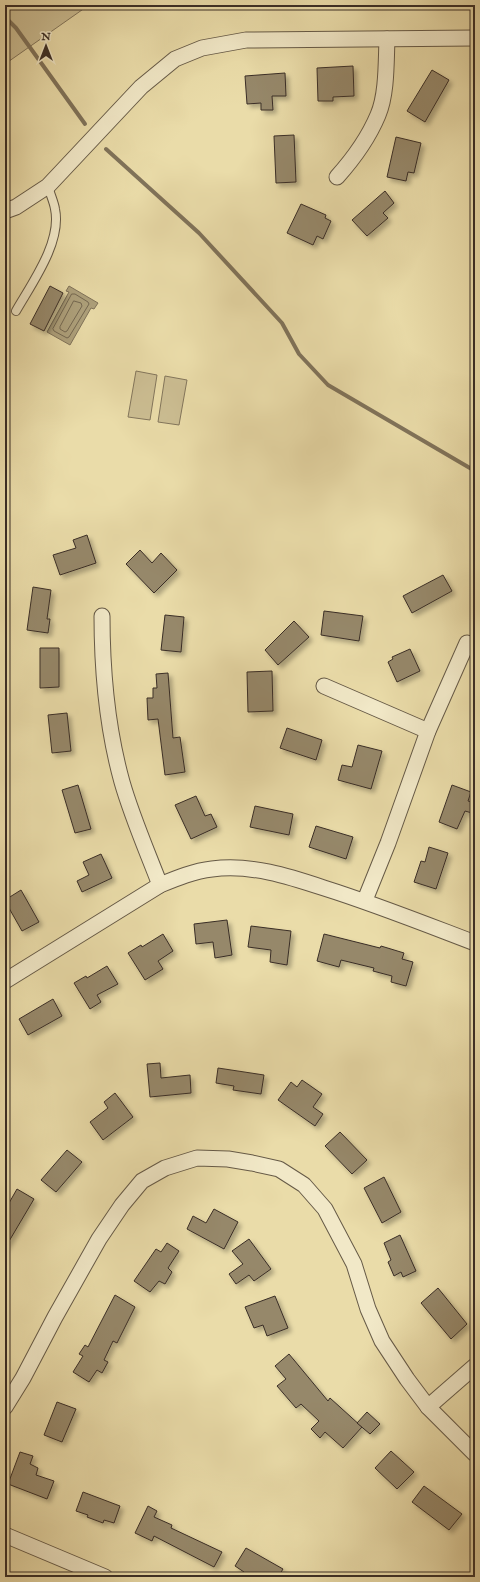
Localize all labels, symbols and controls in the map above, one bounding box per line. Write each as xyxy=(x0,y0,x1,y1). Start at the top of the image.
north arrow xyxy=(26,26,66,66)
text: N xyxy=(40,30,51,44)

